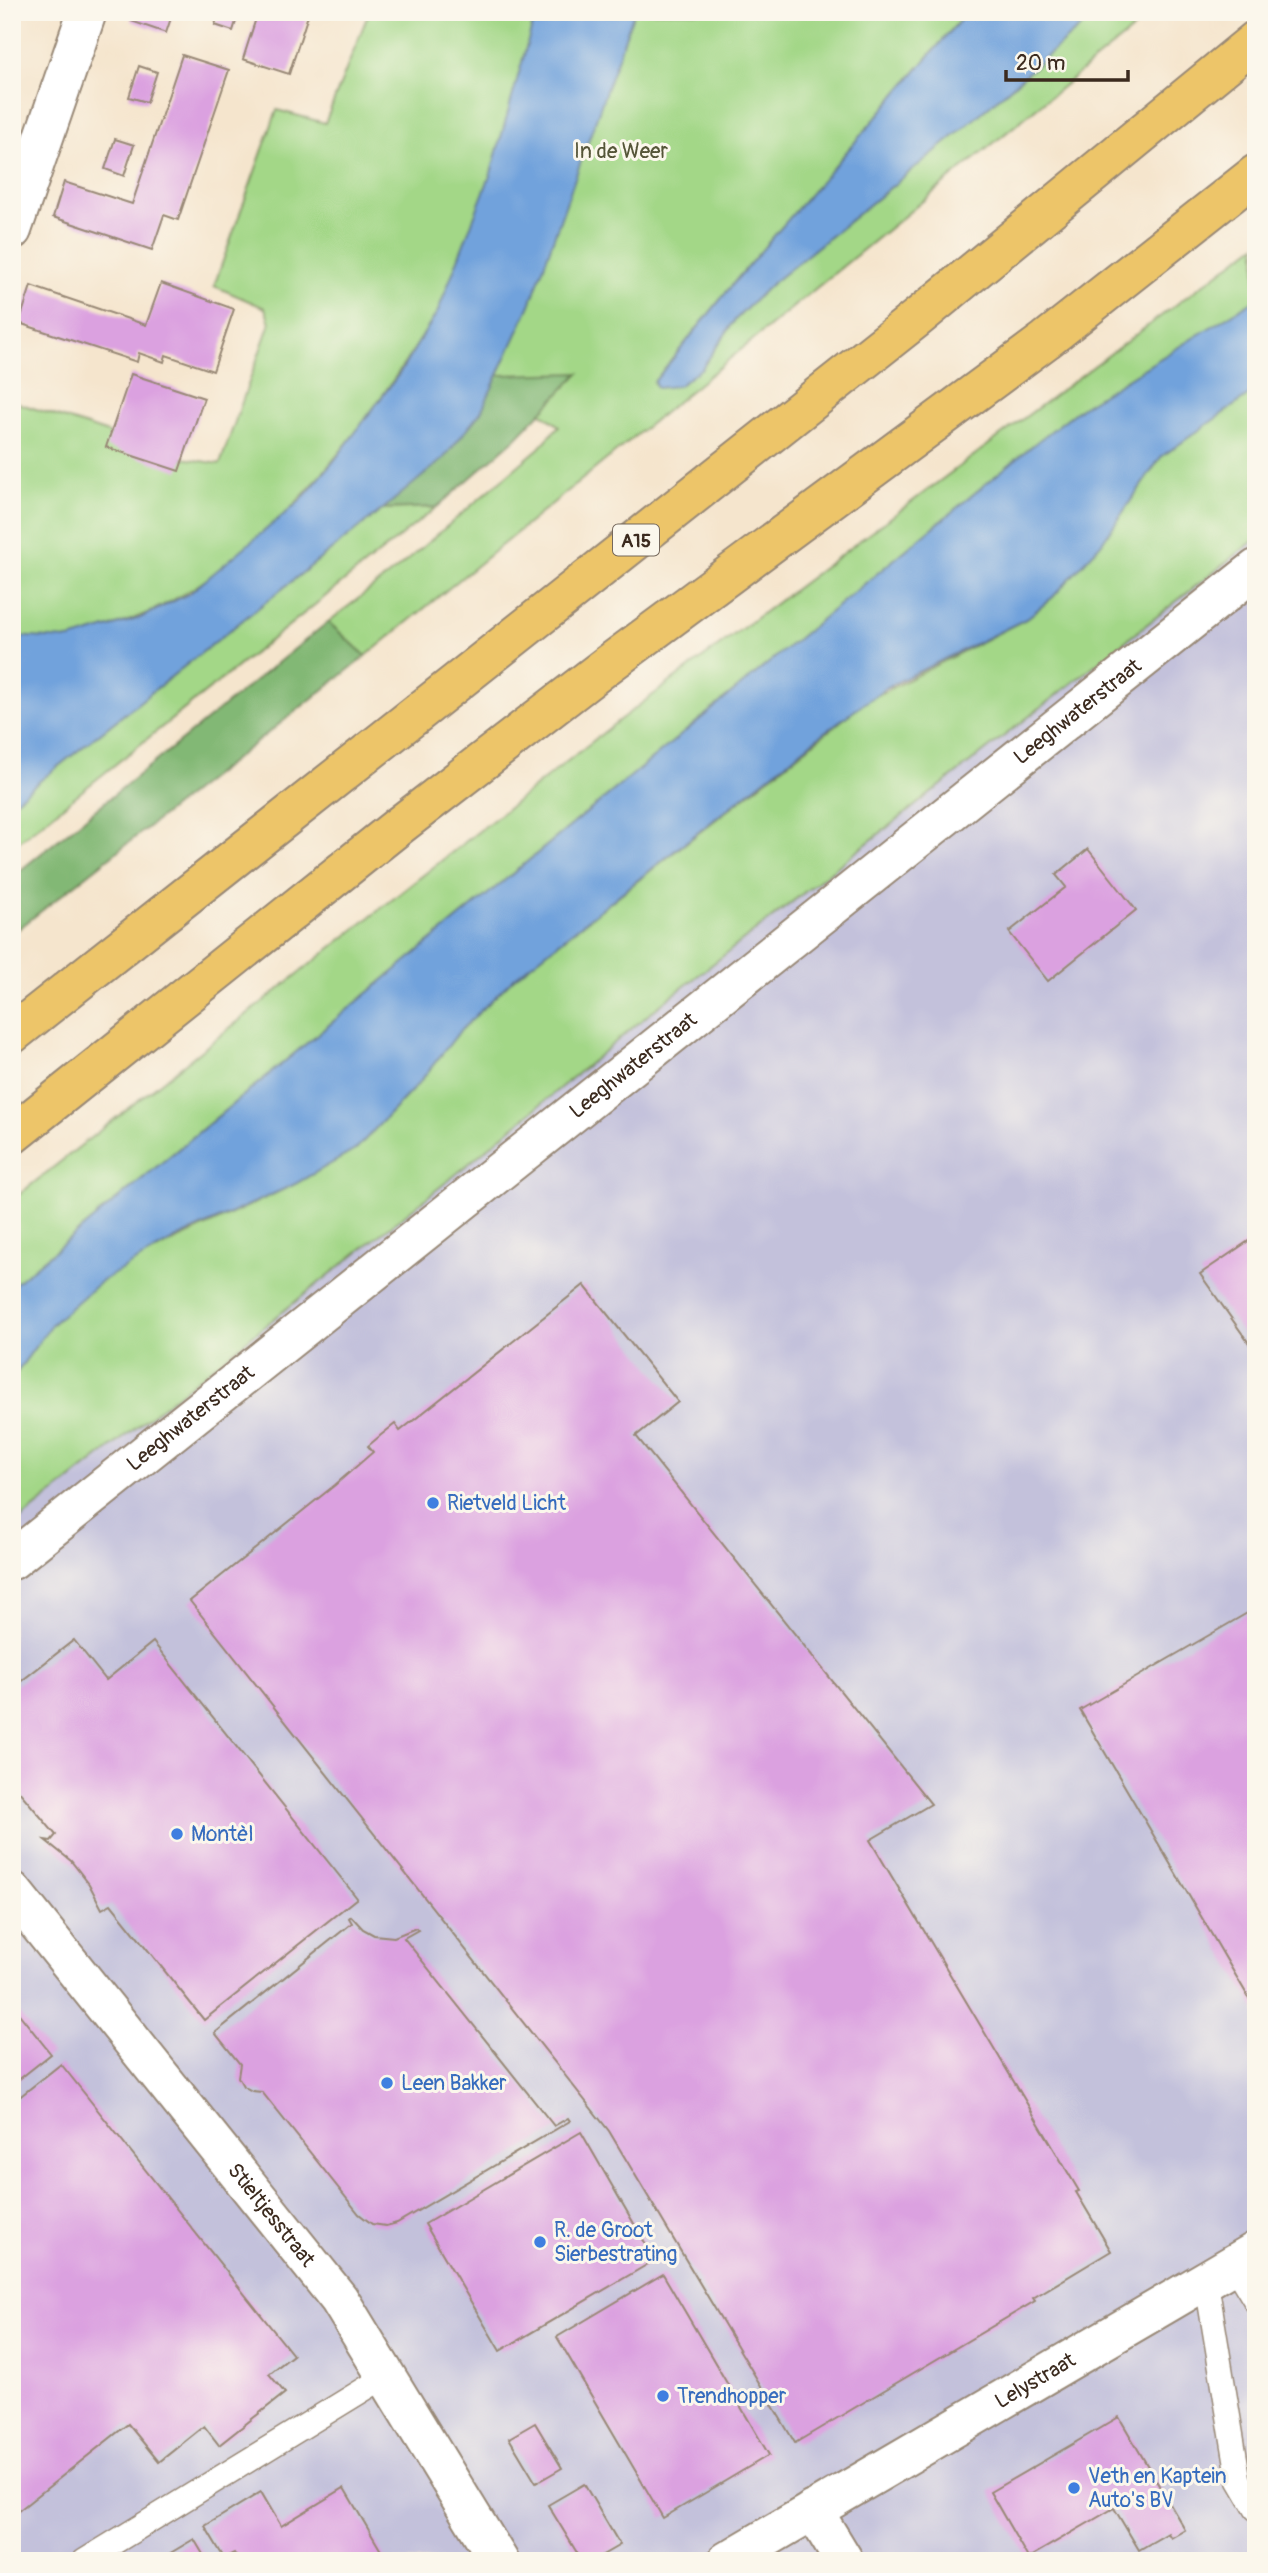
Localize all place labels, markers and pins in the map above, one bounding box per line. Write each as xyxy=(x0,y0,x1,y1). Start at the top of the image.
place label: Rietveld Licht xyxy=(447,1490,566,1517)
marker: Rietveld Licht xyxy=(425,1495,441,1511)
place label: Montèl xyxy=(191,1821,254,1848)
marker: Montèl xyxy=(169,1826,185,1842)
place label: Leen Bakker xyxy=(401,2070,507,2097)
marker: Leen Bakker xyxy=(379,2075,395,2091)
place label: R. de Groot Sierbestrating xyxy=(554,2217,677,2268)
marker: R. de Groot Sierbestrating xyxy=(532,2234,548,2250)
place label: Trendhopper xyxy=(677,2383,787,2410)
marker: Trendhopper xyxy=(655,2388,671,2404)
place label: Veth en Kaptein Auto's BV xyxy=(1088,2463,1227,2514)
marker: Veth en Kaptein Auto's BV xyxy=(1066,2480,1082,2496)

